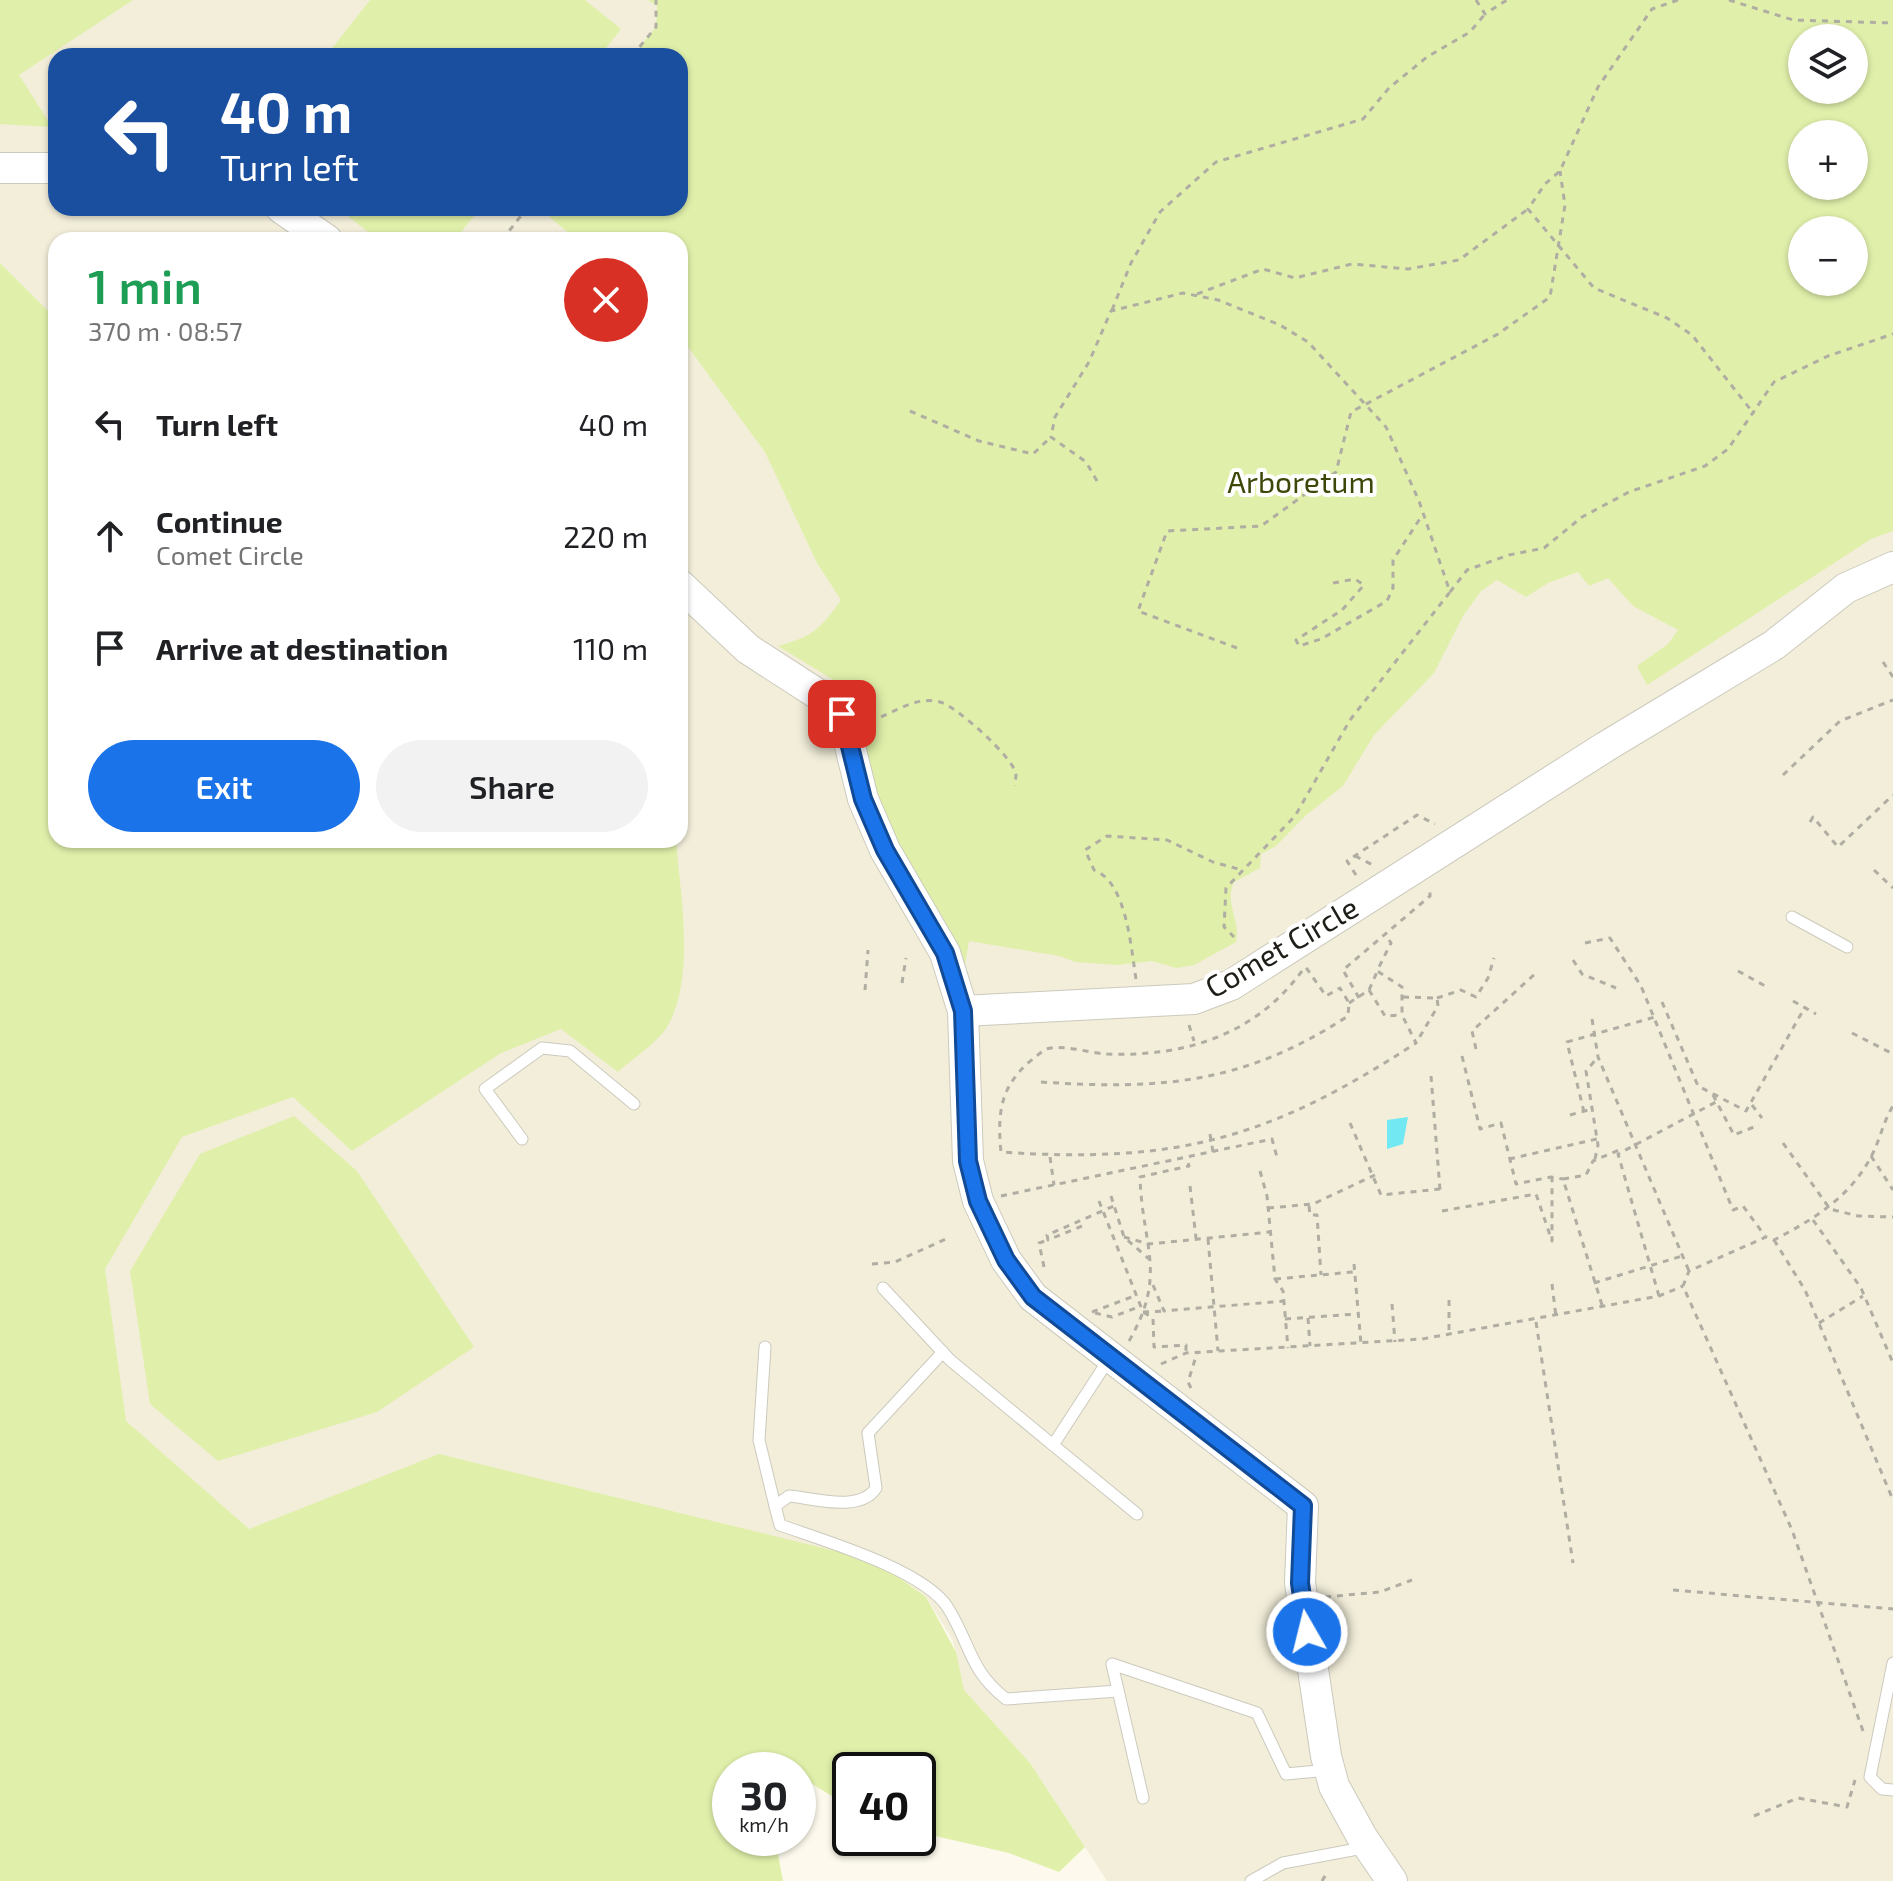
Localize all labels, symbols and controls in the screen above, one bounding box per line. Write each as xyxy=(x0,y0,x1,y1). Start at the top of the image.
map controls xyxy=(1788,24,1868,296)
button: layers xyxy=(1788,24,1868,104)
text: 40 m xyxy=(220,77,352,144)
icon: left xyxy=(88,80,192,184)
button: + xyxy=(1788,120,1868,200)
text: Turn left xyxy=(220,145,359,188)
button: − xyxy=(1788,216,1868,296)
text: 1 min xyxy=(88,256,202,314)
button: close xyxy=(564,258,648,342)
text: 370 m · 08:57 xyxy=(88,315,243,346)
icon: left xyxy=(88,402,132,446)
text: Turn left xyxy=(156,406,278,442)
text: 40 m xyxy=(578,406,648,442)
park label: Arboretum xyxy=(1227,463,1375,499)
text: Continue xyxy=(156,503,283,539)
icon: ahead xyxy=(88,514,132,558)
text: 220 m xyxy=(563,518,648,554)
text: Comet Circle xyxy=(156,539,304,570)
icon: arrive xyxy=(88,626,132,670)
text: Arrive at destination xyxy=(156,630,448,666)
text: 110 m xyxy=(573,630,648,666)
pin xyxy=(808,680,876,748)
icon: arrive xyxy=(820,692,864,736)
button: Exit xyxy=(88,740,360,832)
button: Share xyxy=(376,740,648,832)
street label: Comet Circle xyxy=(1198,888,1364,1004)
position arrow xyxy=(1265,1590,1349,1674)
speed limit sign: 40 xyxy=(832,1752,936,1856)
text: 30 xyxy=(740,1770,788,1818)
text: km/h xyxy=(739,1812,789,1836)

